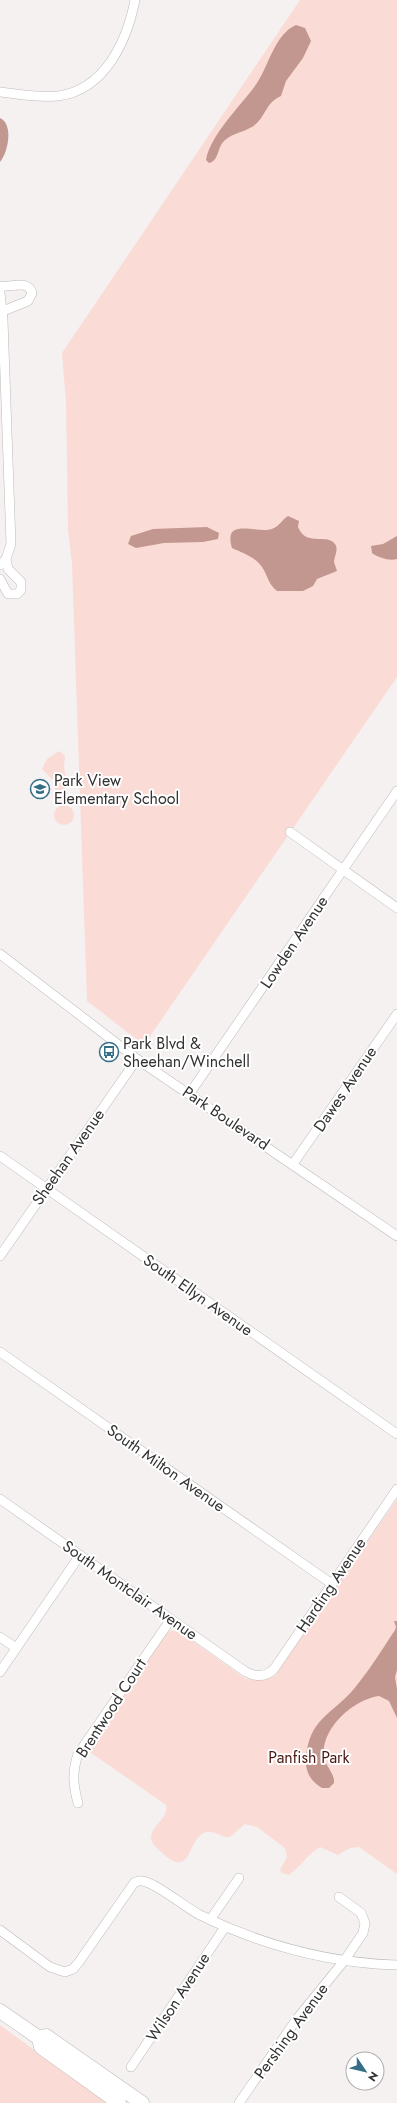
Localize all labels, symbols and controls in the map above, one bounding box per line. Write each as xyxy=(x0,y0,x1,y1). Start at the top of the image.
place label: Park View Elementary School xyxy=(54,769,179,810)
school or university icon: Park View Elementary School xyxy=(29,778,51,800)
street label: Lowden Avenue xyxy=(255,891,333,993)
place label: Park Blvd & Sheehan/Winchell xyxy=(123,1032,250,1073)
bus stop icon: Park Blvd & Sheehan/Winchell xyxy=(98,1041,120,1063)
street label: Dawes Avenue xyxy=(308,1042,382,1136)
street label: Park Boulevard xyxy=(178,1080,274,1156)
street label: Sheehan Avenue xyxy=(26,1104,110,1210)
street label: South Ellyn Avenue xyxy=(138,1249,258,1341)
street label: South Milton Avenue xyxy=(102,1419,230,1517)
street label: Harding Avenue xyxy=(291,1533,371,1637)
street label: South Montclair Avenue xyxy=(58,1535,202,1645)
street label: Brentwood Court xyxy=(70,1654,152,1762)
park label: Panfish Park xyxy=(268,1746,351,1769)
street label: Wilson Avenue xyxy=(141,1948,215,2046)
street label: Pershing Avenue xyxy=(248,1978,334,2084)
north arrow xyxy=(345,2051,385,2091)
text: N xyxy=(364,2069,382,2085)

